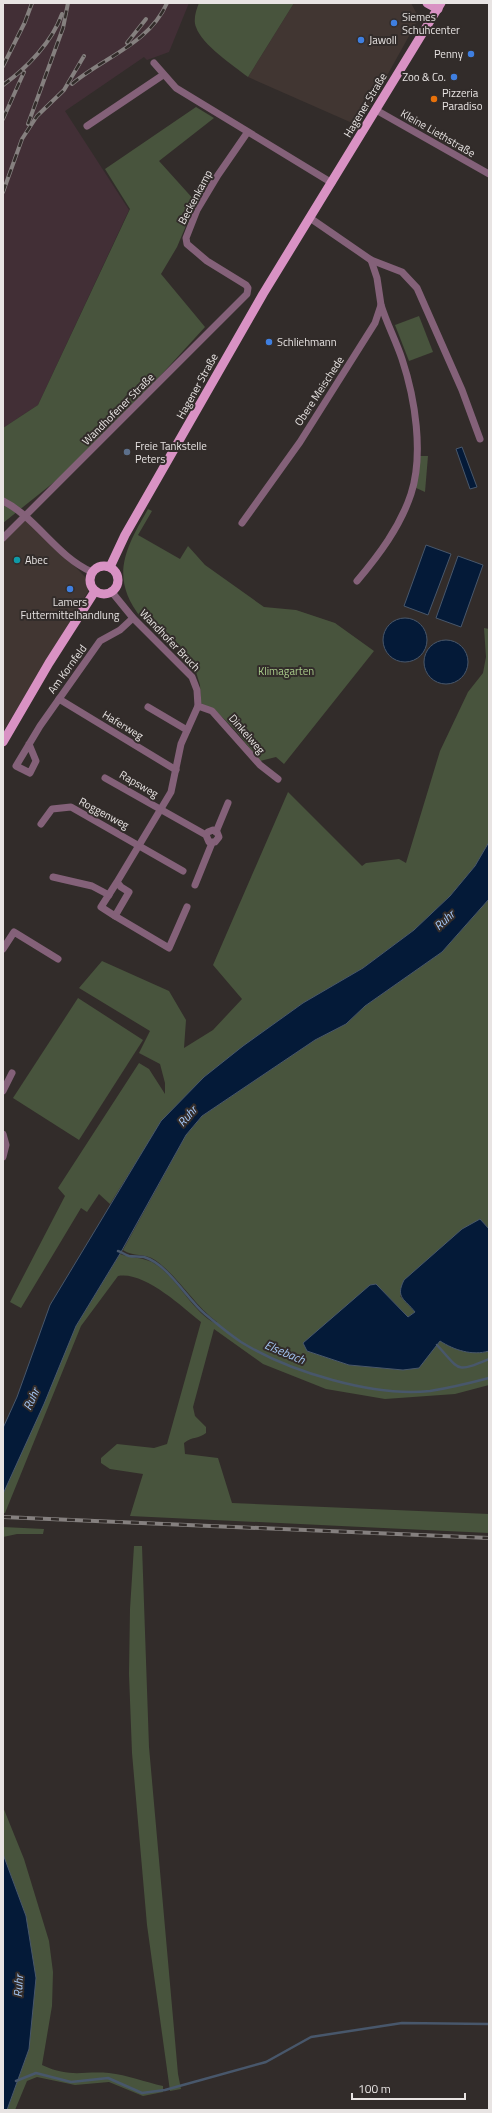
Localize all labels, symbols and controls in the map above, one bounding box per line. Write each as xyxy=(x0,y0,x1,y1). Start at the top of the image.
place label: Siemes Schuhcenter xyxy=(402,9,460,38)
marker: Siemes Schuhcenter xyxy=(389,18,399,28)
place label: Jawoll xyxy=(369,32,397,48)
marker: Jawoll xyxy=(356,35,366,45)
place label: Penny xyxy=(434,46,464,62)
marker: Penny xyxy=(466,49,476,59)
street label: Hagener Straße xyxy=(339,69,391,140)
place label: Zoo & Co. xyxy=(402,69,446,85)
marker: Zoo & Co. xyxy=(449,72,459,82)
place label: Pizzeria Paradiso xyxy=(442,85,483,114)
marker: Pizzeria Paradiso xyxy=(429,94,439,104)
street label: Kleine Liethstraße xyxy=(398,105,479,161)
street label: Beckenkamp xyxy=(174,167,216,227)
place label: Schliehmann xyxy=(277,334,337,350)
marker: Schliehmann xyxy=(264,337,274,347)
street label: Hagener Straße xyxy=(172,350,222,422)
street label: Obere Meischede xyxy=(290,353,348,429)
street label: Wandhofener Straße xyxy=(78,369,158,449)
place label: Freie Tankstelle Peters xyxy=(135,438,207,467)
marker: Freie Tankstelle Peters xyxy=(122,447,132,457)
place label: Abec xyxy=(25,552,48,568)
marker: Abec xyxy=(12,555,22,565)
marker: Lamers Futtermittelhandlung xyxy=(65,584,75,594)
place label: Lamers Futtermittelhandlung xyxy=(20,594,120,623)
street label: Wandhofer Bruch xyxy=(136,605,204,675)
street label: Am Kornfeld xyxy=(44,641,90,697)
park label: Klimagarten xyxy=(258,663,314,679)
street label: Haferweg xyxy=(99,706,147,744)
street label: Dinkelweg xyxy=(225,711,269,758)
street label: Rapsweg xyxy=(117,766,162,802)
street label: Roggenweg xyxy=(76,793,132,833)
water label: Ruhr xyxy=(429,904,460,935)
water label: Ruhr xyxy=(172,1100,203,1131)
water label: Elsebach xyxy=(262,1335,309,1369)
water label: Ruhr xyxy=(18,1383,45,1413)
water label: Ruhr xyxy=(8,1972,28,1998)
scale bar xyxy=(352,2075,465,2101)
text: 100 m xyxy=(358,2079,391,2098)

